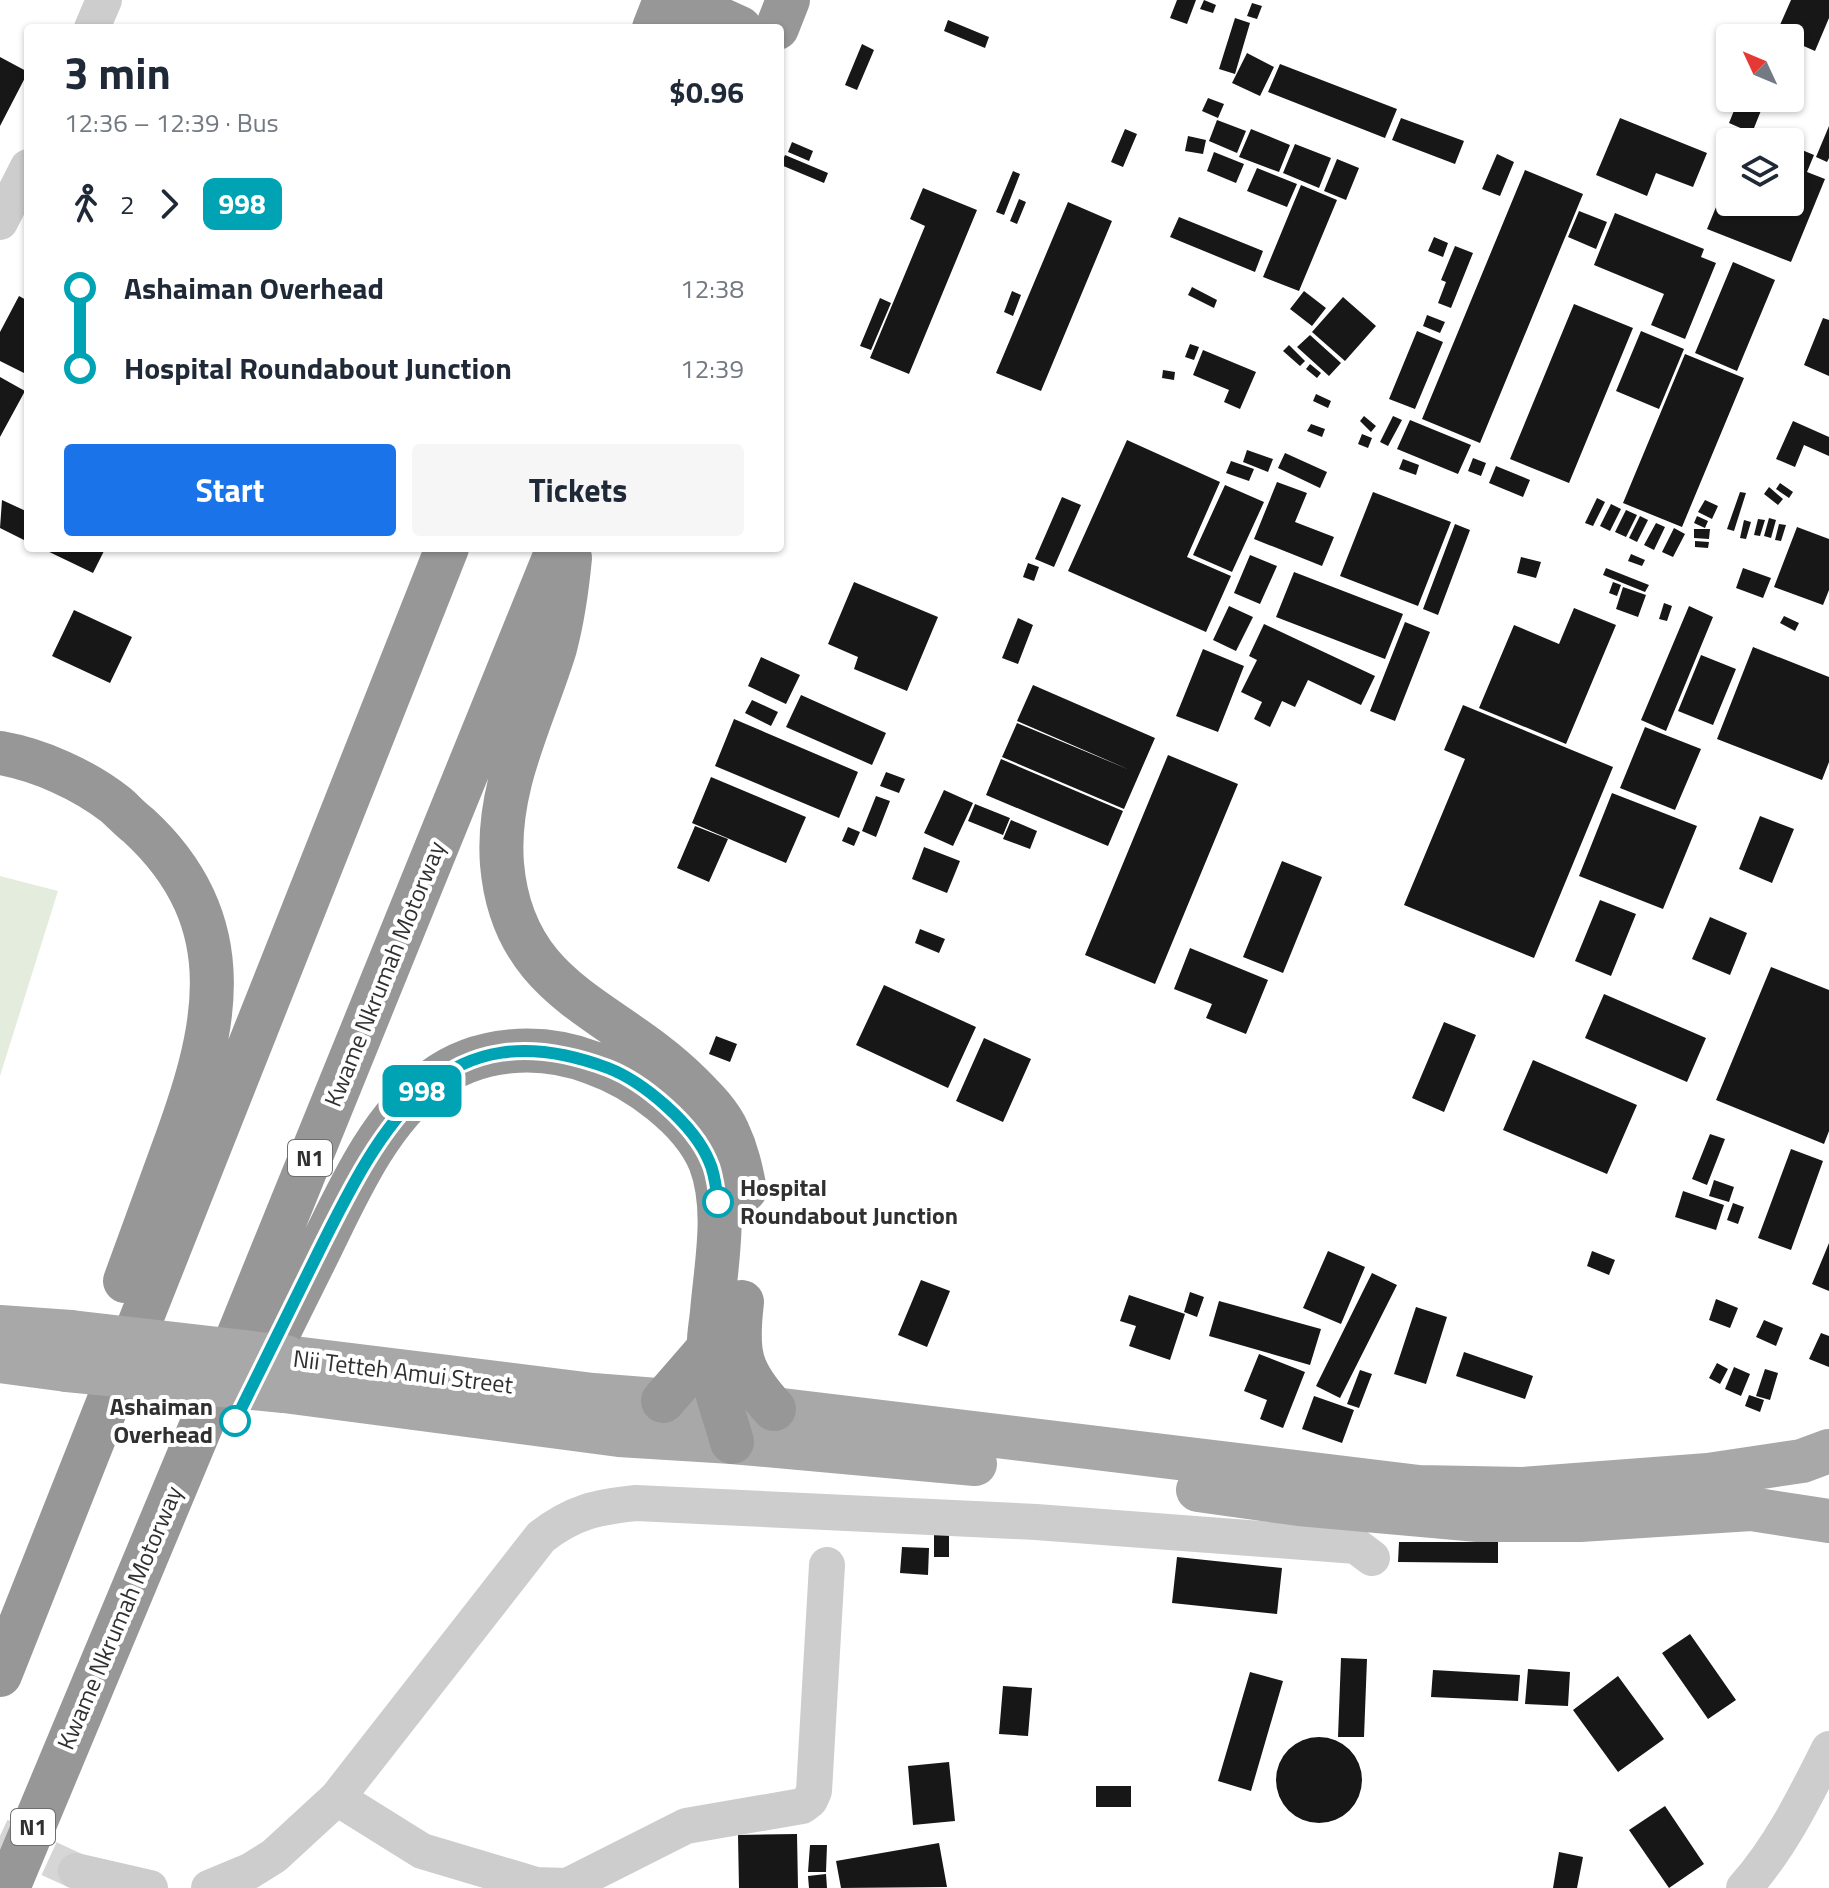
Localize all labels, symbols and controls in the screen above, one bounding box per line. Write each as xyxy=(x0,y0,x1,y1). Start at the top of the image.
north arrow xyxy=(1716,24,1804,112)
map controls xyxy=(1716,24,1804,216)
text: 3 min xyxy=(64,39,171,106)
text: $0.96 xyxy=(669,69,744,115)
text: 12:36 – 12:39 · Bus xyxy=(64,103,279,142)
button: layers xyxy=(1716,128,1804,216)
icon: walk xyxy=(64,182,108,226)
icon: forward xyxy=(147,182,191,226)
text: 998 xyxy=(219,182,266,225)
text: 2 xyxy=(120,185,135,224)
text: Ashaiman Overhead xyxy=(124,265,384,311)
text: 12:38 xyxy=(680,269,744,308)
text: Hospital Roundabout Junction xyxy=(124,345,512,391)
text: 12:39 xyxy=(680,349,744,388)
button: Start xyxy=(64,444,396,536)
button: Tickets xyxy=(412,444,744,536)
street label: Kwame Nkrumah Motorway xyxy=(314,835,454,1112)
line badge: 998 xyxy=(376,1065,468,1117)
text: 998 xyxy=(398,1069,446,1112)
road number: N1 xyxy=(288,1140,332,1176)
place label: Hospital Roundabout Junction xyxy=(740,1169,958,1233)
marker: Hospital Roundabout Junction xyxy=(703,1187,733,1217)
street label: Nii Tetteh Amui Street xyxy=(291,1340,516,1402)
place label: Ashaiman Overhead xyxy=(110,1388,213,1452)
marker: Ashaiman Overhead xyxy=(220,1406,250,1436)
street label: Kwame Nkrumah Motorway xyxy=(47,1480,191,1755)
road number: N1 xyxy=(11,1809,55,1845)

